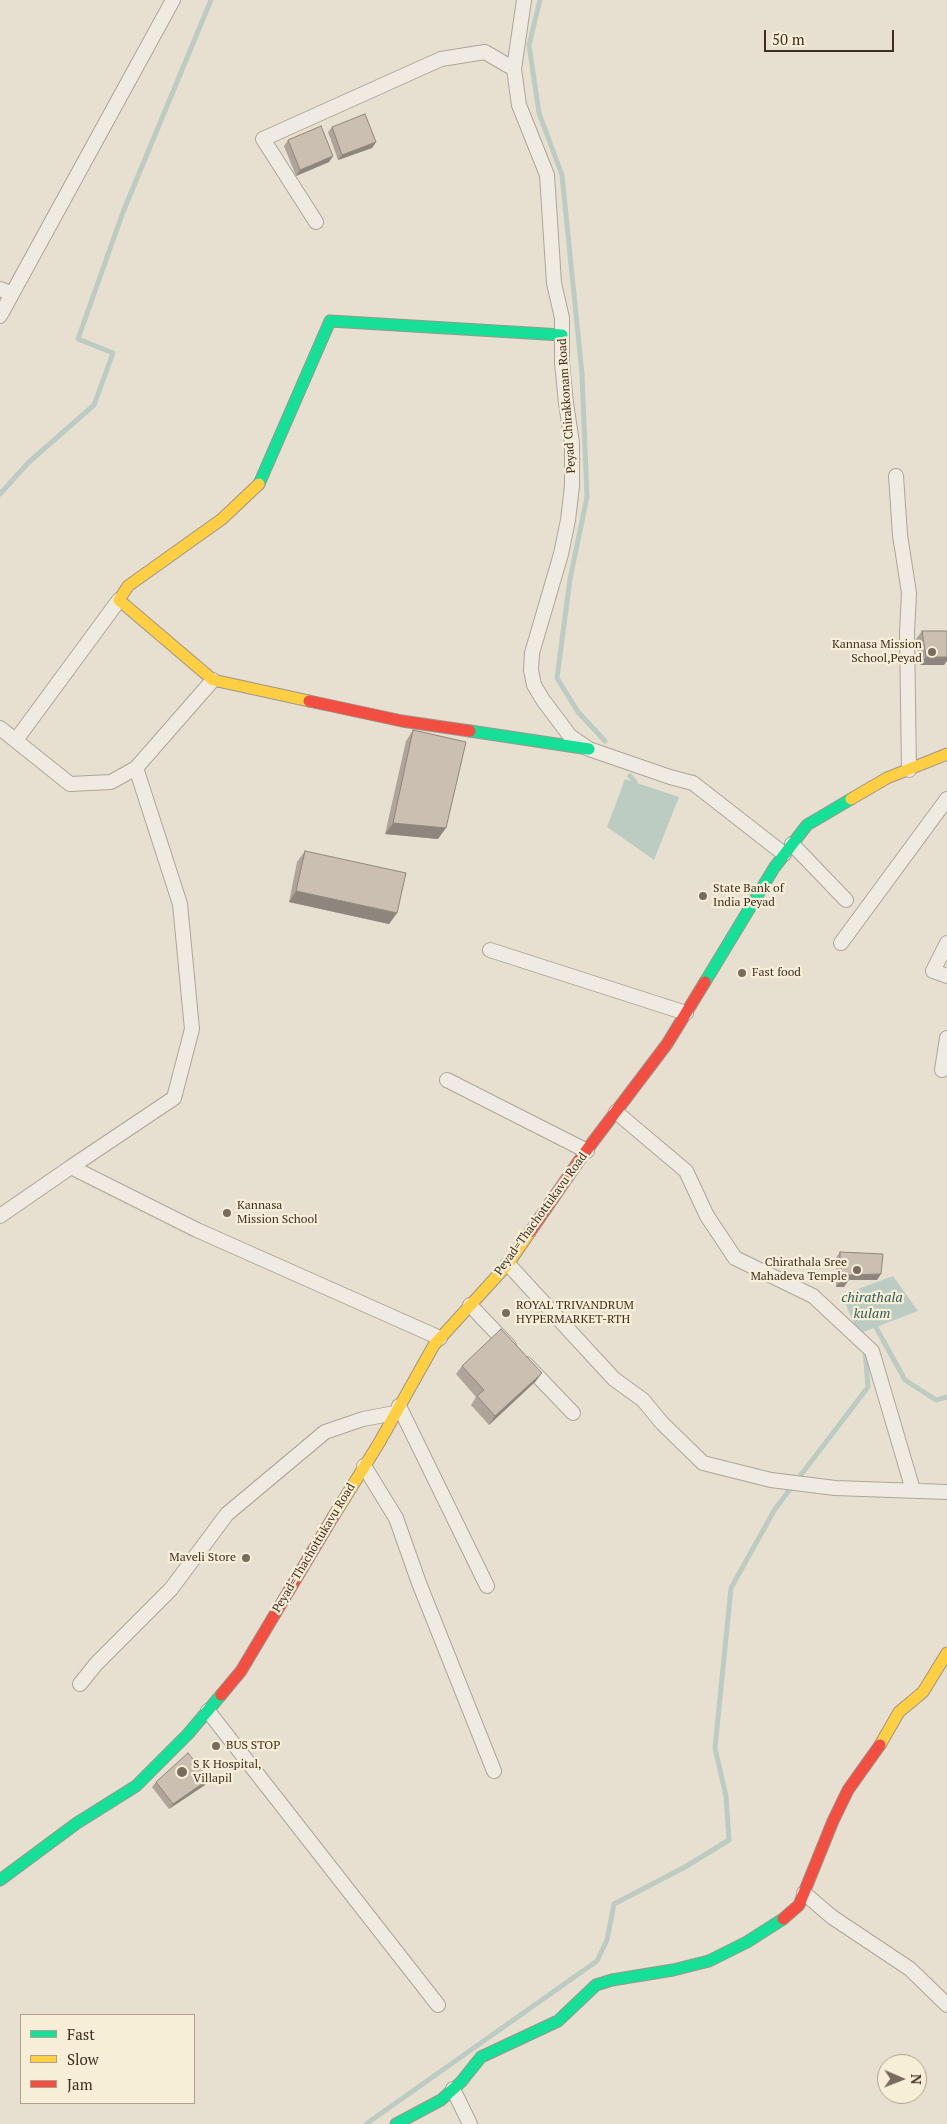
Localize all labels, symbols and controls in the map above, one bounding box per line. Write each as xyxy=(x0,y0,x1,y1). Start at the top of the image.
scale bar xyxy=(767,20,897,52)
text: 50 m xyxy=(772,29,805,49)
street label: Peyad Chirakkonam Road xyxy=(555,338,579,474)
place label: Kannasa Mission School,Peyad xyxy=(832,638,922,666)
marker: Kannasa Mission School,Peyad xyxy=(926,646,938,658)
place label: State Bank of India Peyad xyxy=(713,882,784,910)
marker: State Bank of India Peyad xyxy=(697,890,709,902)
place label: Fast food xyxy=(752,966,801,980)
marker: Fast food xyxy=(736,967,748,979)
street label: Peyad=Thachottukavu Road xyxy=(492,1150,590,1278)
place label: Kannasa Mission School xyxy=(237,1199,318,1227)
marker: Kannasa Mission School xyxy=(221,1207,233,1219)
place label: Chirathala Sree Mahadeva Temple xyxy=(750,1256,847,1284)
marker: Chirathala Sree Mahadeva Temple xyxy=(851,1264,863,1276)
water label: chirathala kulam xyxy=(841,1290,903,1322)
place label: ROYAL TRIVANDRUM HYPERMARKET-RTH xyxy=(516,1299,634,1327)
marker: ROYAL TRIVANDRUM HYPERMARKET-RTH xyxy=(500,1307,512,1319)
street label: Peyad=Thachottukavu Road xyxy=(270,1481,358,1615)
place label: Maveli Store xyxy=(169,1551,236,1565)
marker: Maveli Store xyxy=(240,1552,252,1564)
place label: BUS STOP xyxy=(226,1739,280,1753)
marker: BUS STOP xyxy=(210,1740,222,1752)
place label: S K Hospital, Villapil xyxy=(193,1758,262,1786)
marker: S K Hospital, Villapil xyxy=(175,1765,189,1779)
legend xyxy=(20,2014,195,2104)
text: Fast xyxy=(67,2024,95,2044)
text: Slow xyxy=(67,2049,99,2069)
north arrow xyxy=(877,2054,927,2104)
text: Jam xyxy=(67,2074,93,2094)
text: N xyxy=(907,2074,926,2085)

